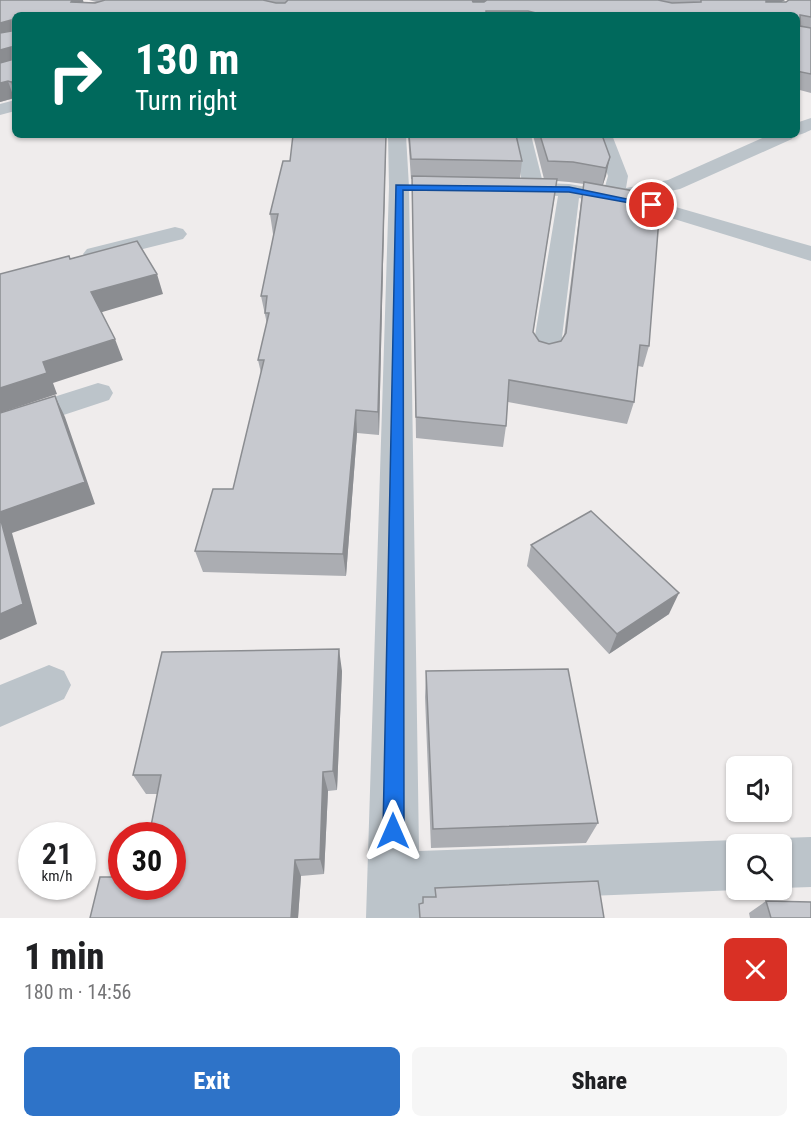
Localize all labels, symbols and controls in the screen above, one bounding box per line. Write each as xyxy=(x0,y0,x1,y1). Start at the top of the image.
text: 130 m xyxy=(135,35,240,84)
icon: right xyxy=(36,36,114,114)
text: Turn right xyxy=(135,85,237,117)
pin xyxy=(626,179,677,230)
icon: arrive xyxy=(635,188,668,221)
map controls xyxy=(726,756,792,900)
button: sound xyxy=(726,756,792,822)
position arrow xyxy=(361,799,425,863)
speed limit sign: 30 xyxy=(108,822,186,900)
button: search xyxy=(726,834,792,900)
text: 21 xyxy=(42,836,72,871)
text: km/h xyxy=(42,867,72,885)
text: 1 min xyxy=(24,936,104,978)
button: close xyxy=(724,938,787,1001)
text: 180 m · 14:56 xyxy=(24,980,131,1004)
button: Exit xyxy=(24,1047,400,1116)
button: Share xyxy=(412,1047,787,1116)

